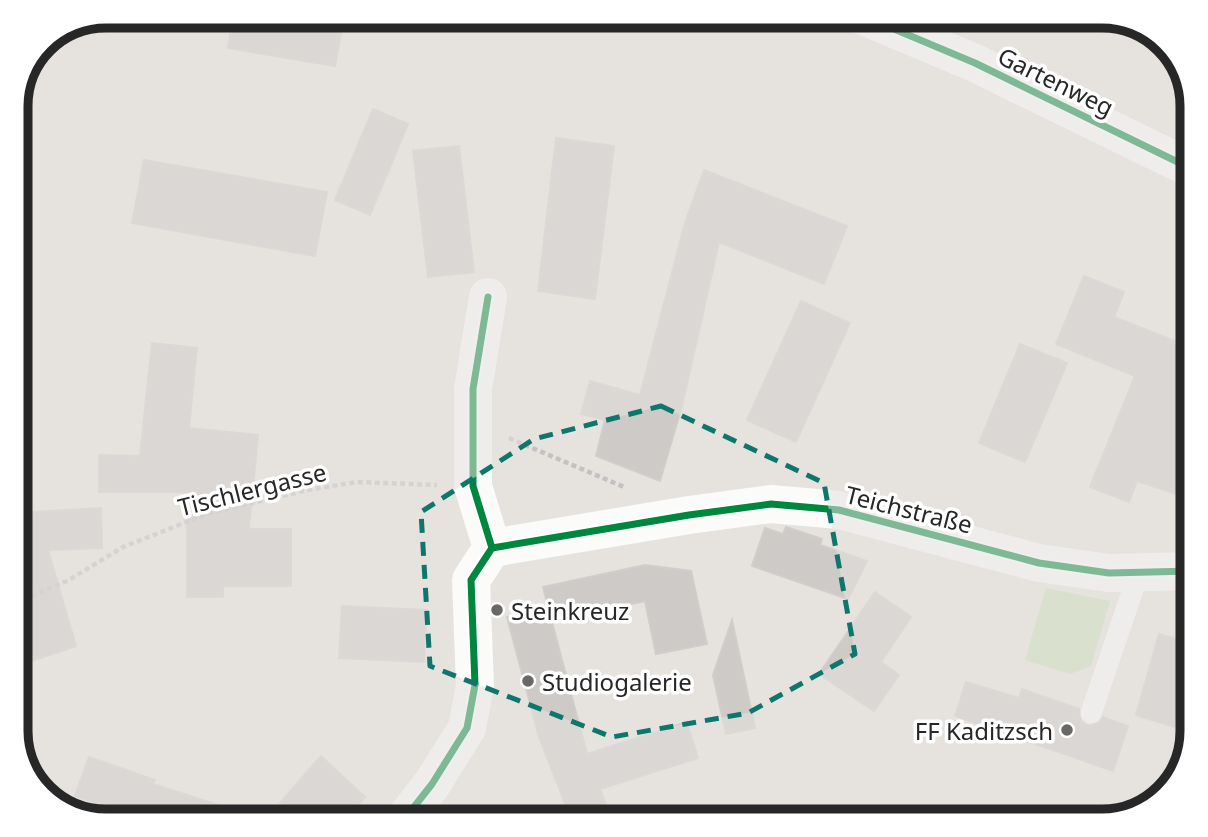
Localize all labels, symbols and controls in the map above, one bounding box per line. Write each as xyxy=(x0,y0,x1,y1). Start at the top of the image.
street label: Gartenweg xyxy=(993,39,1119,123)
street label: Tischlergasse xyxy=(174,455,330,523)
street label: Teichstraße xyxy=(842,477,976,541)
place label: Steinkreuz xyxy=(511,594,629,627)
marker: Steinkreuz xyxy=(489,602,505,618)
place label: Studiogalerie xyxy=(542,665,692,698)
marker: Studiogalerie xyxy=(520,673,536,689)
place label: FF Kaditzsch xyxy=(915,714,1053,747)
marker: FF Kaditzsch xyxy=(1059,722,1075,738)

